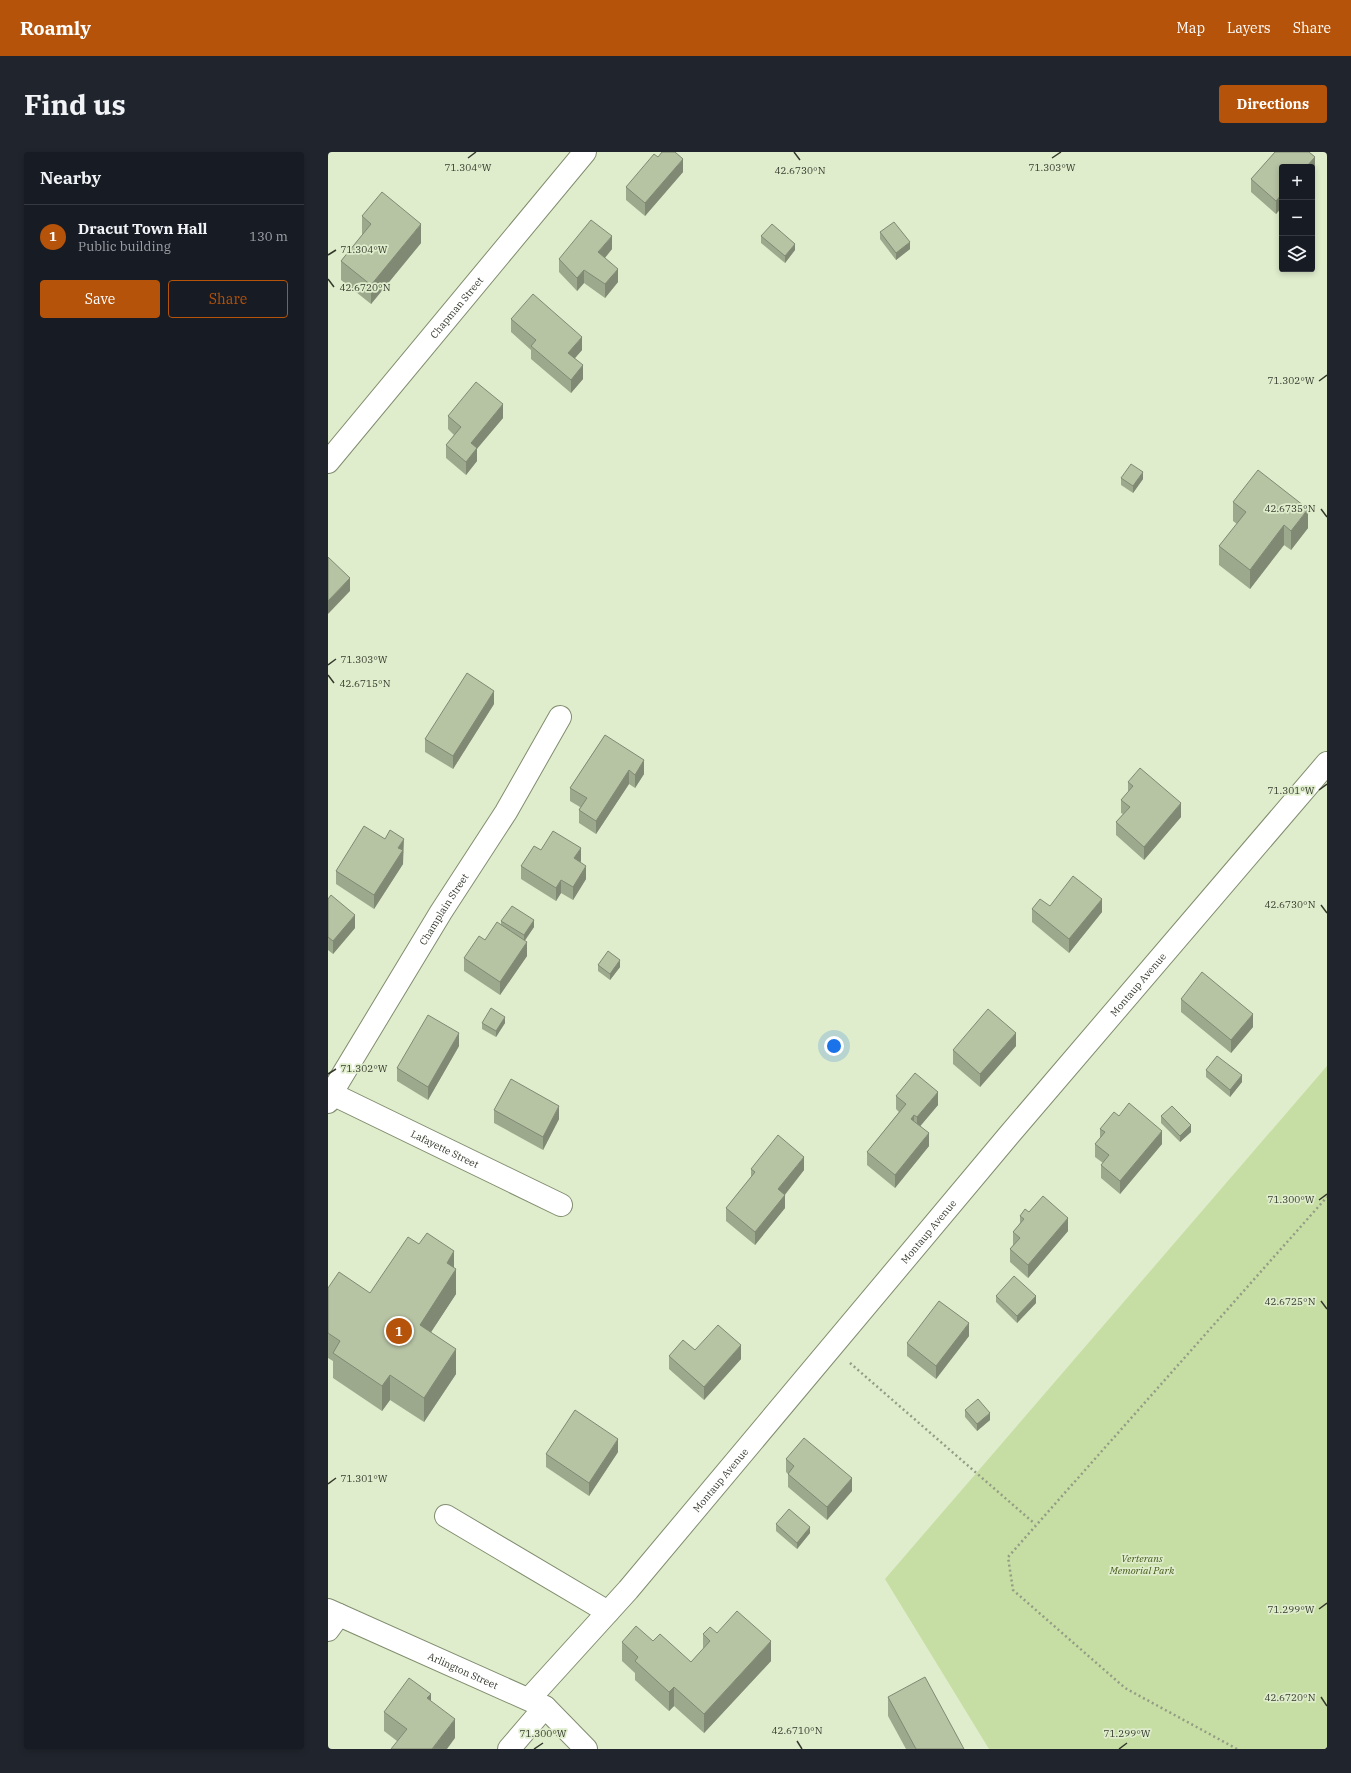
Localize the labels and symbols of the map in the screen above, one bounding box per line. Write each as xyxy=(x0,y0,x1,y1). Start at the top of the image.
text: 71.304°W xyxy=(444,161,492,174)
text: 71.303°W xyxy=(1028,161,1076,174)
text: 42.6730°N xyxy=(774,164,826,177)
text: 71.304°W xyxy=(340,243,388,256)
street label: Chapman Street xyxy=(427,274,486,341)
text: 42.6720°N xyxy=(339,281,391,294)
text: 71.302°W xyxy=(1267,374,1315,387)
text: 42.6735°N xyxy=(1264,502,1316,515)
text: 71.303°W xyxy=(340,653,388,666)
text: 42.6715°N xyxy=(339,677,391,690)
text: 71.301°W xyxy=(1267,784,1315,797)
street label: Champlain Street xyxy=(417,871,472,948)
text: 42.6730°N xyxy=(1264,898,1316,911)
street label: Montaup Avenue xyxy=(1107,950,1169,1019)
your location xyxy=(824,1036,844,1056)
text: 71.302°W xyxy=(340,1062,388,1075)
street label: Lafayette Street xyxy=(409,1127,481,1171)
text: 71.300°W xyxy=(1267,1193,1315,1206)
street label: Montaup Avenue xyxy=(898,1197,959,1266)
text: 42.6725°N xyxy=(1264,1295,1316,1308)
pin: 1 xyxy=(386,1316,412,1346)
street label: Montaup Avenue xyxy=(690,1445,751,1515)
text: 71.301°W xyxy=(340,1472,388,1485)
park label: Verterans Memorial Park xyxy=(1109,1552,1175,1577)
text: 71.299°W xyxy=(1267,1603,1315,1616)
street label: Arlington Street xyxy=(426,1650,500,1692)
text: 42.6720°N xyxy=(1264,1691,1316,1704)
text: 42.6710°N xyxy=(771,1724,823,1737)
text: 71.300°W xyxy=(519,1727,567,1740)
text: 71.299°W xyxy=(1103,1727,1151,1740)

